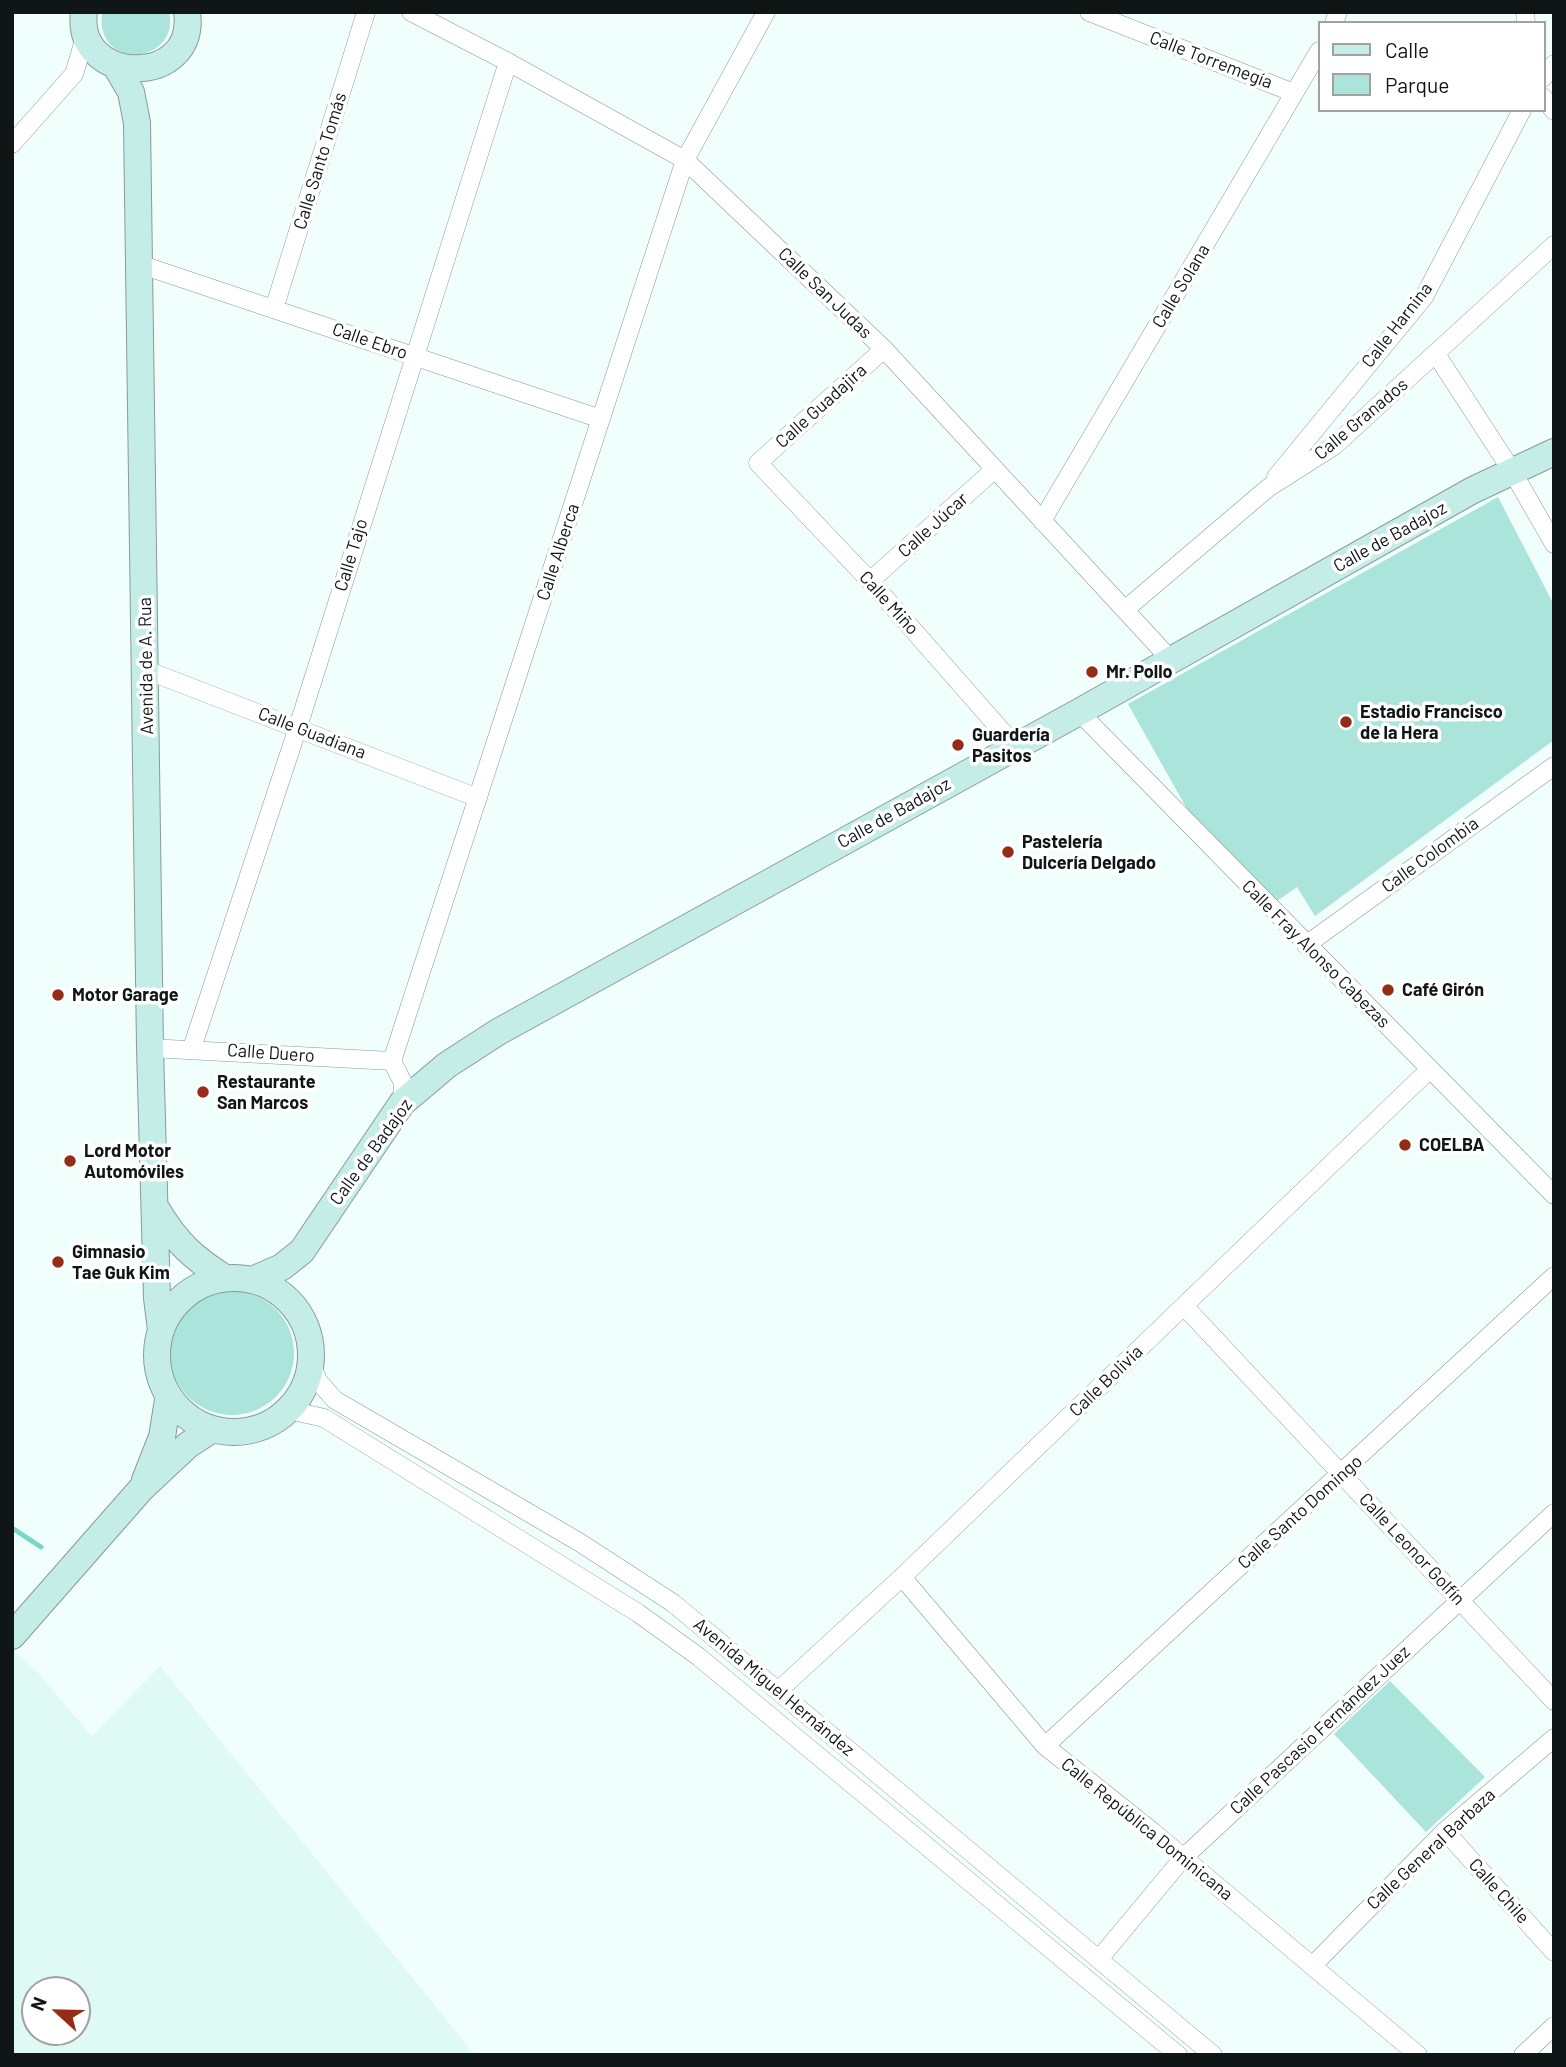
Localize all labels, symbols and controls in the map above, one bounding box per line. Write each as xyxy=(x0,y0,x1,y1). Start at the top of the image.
legend xyxy=(1318,21,1545,112)
street label: Calle Torremegía xyxy=(1147,27,1275,93)
text: Calle xyxy=(1385,37,1429,62)
text: Parque xyxy=(1385,72,1450,97)
street label: Calle Santo Tomás xyxy=(289,90,351,232)
street label: Calle Solana xyxy=(1148,240,1214,332)
street label: Calle San Judas xyxy=(774,243,876,343)
street label: Calle Harnina xyxy=(1357,278,1437,372)
street label: Calle Ebro xyxy=(329,318,411,364)
street label: Calle Guadajira xyxy=(771,359,871,453)
street label: Calle Granados xyxy=(1310,374,1412,464)
street label: Calle Júcar xyxy=(894,488,972,562)
street label: Calle de Badajoz xyxy=(1330,497,1450,577)
street label: Calle Alberca xyxy=(532,501,584,603)
street label: Calle Tajo xyxy=(330,516,372,594)
street label: Calle Miño xyxy=(855,567,923,639)
street label: Avenida de A. Rua xyxy=(134,597,158,735)
place label: Mr. Pollo xyxy=(1106,661,1173,683)
marker: Mr. Pollo xyxy=(1084,664,1100,680)
place label: Estadio Francisco de la Hera xyxy=(1360,701,1503,744)
street label: Calle Guadiana xyxy=(255,703,369,763)
marker: Estadio Francisco de la Hera xyxy=(1338,714,1354,730)
place label: Guardería Pasitos xyxy=(972,724,1050,766)
marker: Guardería Pasitos xyxy=(950,737,966,753)
street label: Calle de Badajoz xyxy=(834,773,954,853)
street label: Calle Colombia xyxy=(1377,813,1483,897)
place label: Pastelería Dulcería Delgado xyxy=(1022,831,1156,874)
marker: Pastelería Dulcería Delgado xyxy=(1000,844,1016,860)
street label: Calle Fray Alonso Cabezas xyxy=(1237,875,1395,1033)
place label: Café Girón xyxy=(1402,979,1484,1001)
marker: Café Girón xyxy=(1380,982,1396,998)
place label: Motor Garage xyxy=(72,984,178,1006)
marker: Motor Garage xyxy=(50,987,66,1003)
street label: Calle Duero xyxy=(226,1039,316,1067)
place label: Restaurante San Marcos xyxy=(217,1071,315,1114)
marker: Restaurante San Marcos xyxy=(195,1084,211,1100)
street label: Calle de Badajoz xyxy=(325,1095,417,1209)
place label: COELBA xyxy=(1419,1134,1484,1156)
marker: COELBA xyxy=(1397,1137,1413,1153)
place label: Lord Motor Automóviles xyxy=(84,1140,184,1182)
marker: Lord Motor Automóviles xyxy=(62,1153,78,1169)
place label: Gimnasio Tae Guk Kim xyxy=(72,1241,170,1284)
marker: Gimnasio Tae Guk Kim xyxy=(50,1254,66,1270)
street label: Calle Bolivia xyxy=(1065,1341,1147,1421)
street label: Calle Santo Domingo xyxy=(1233,1450,1367,1574)
street label: Calle Leonor Golfín xyxy=(1354,1488,1470,1610)
street label: Avenida Miguel Hernández xyxy=(689,1613,859,1761)
street label: Calle Pascasio Fernández Juez xyxy=(1226,1641,1414,1819)
street label: Calle República Dominicana xyxy=(1057,1753,1237,1905)
street label: Calle General Barbaza xyxy=(1362,1784,1500,1914)
street label: Calle Chile xyxy=(1464,1854,1534,1928)
north arrow xyxy=(21,1976,91,2046)
text: N xyxy=(25,1994,51,2014)

